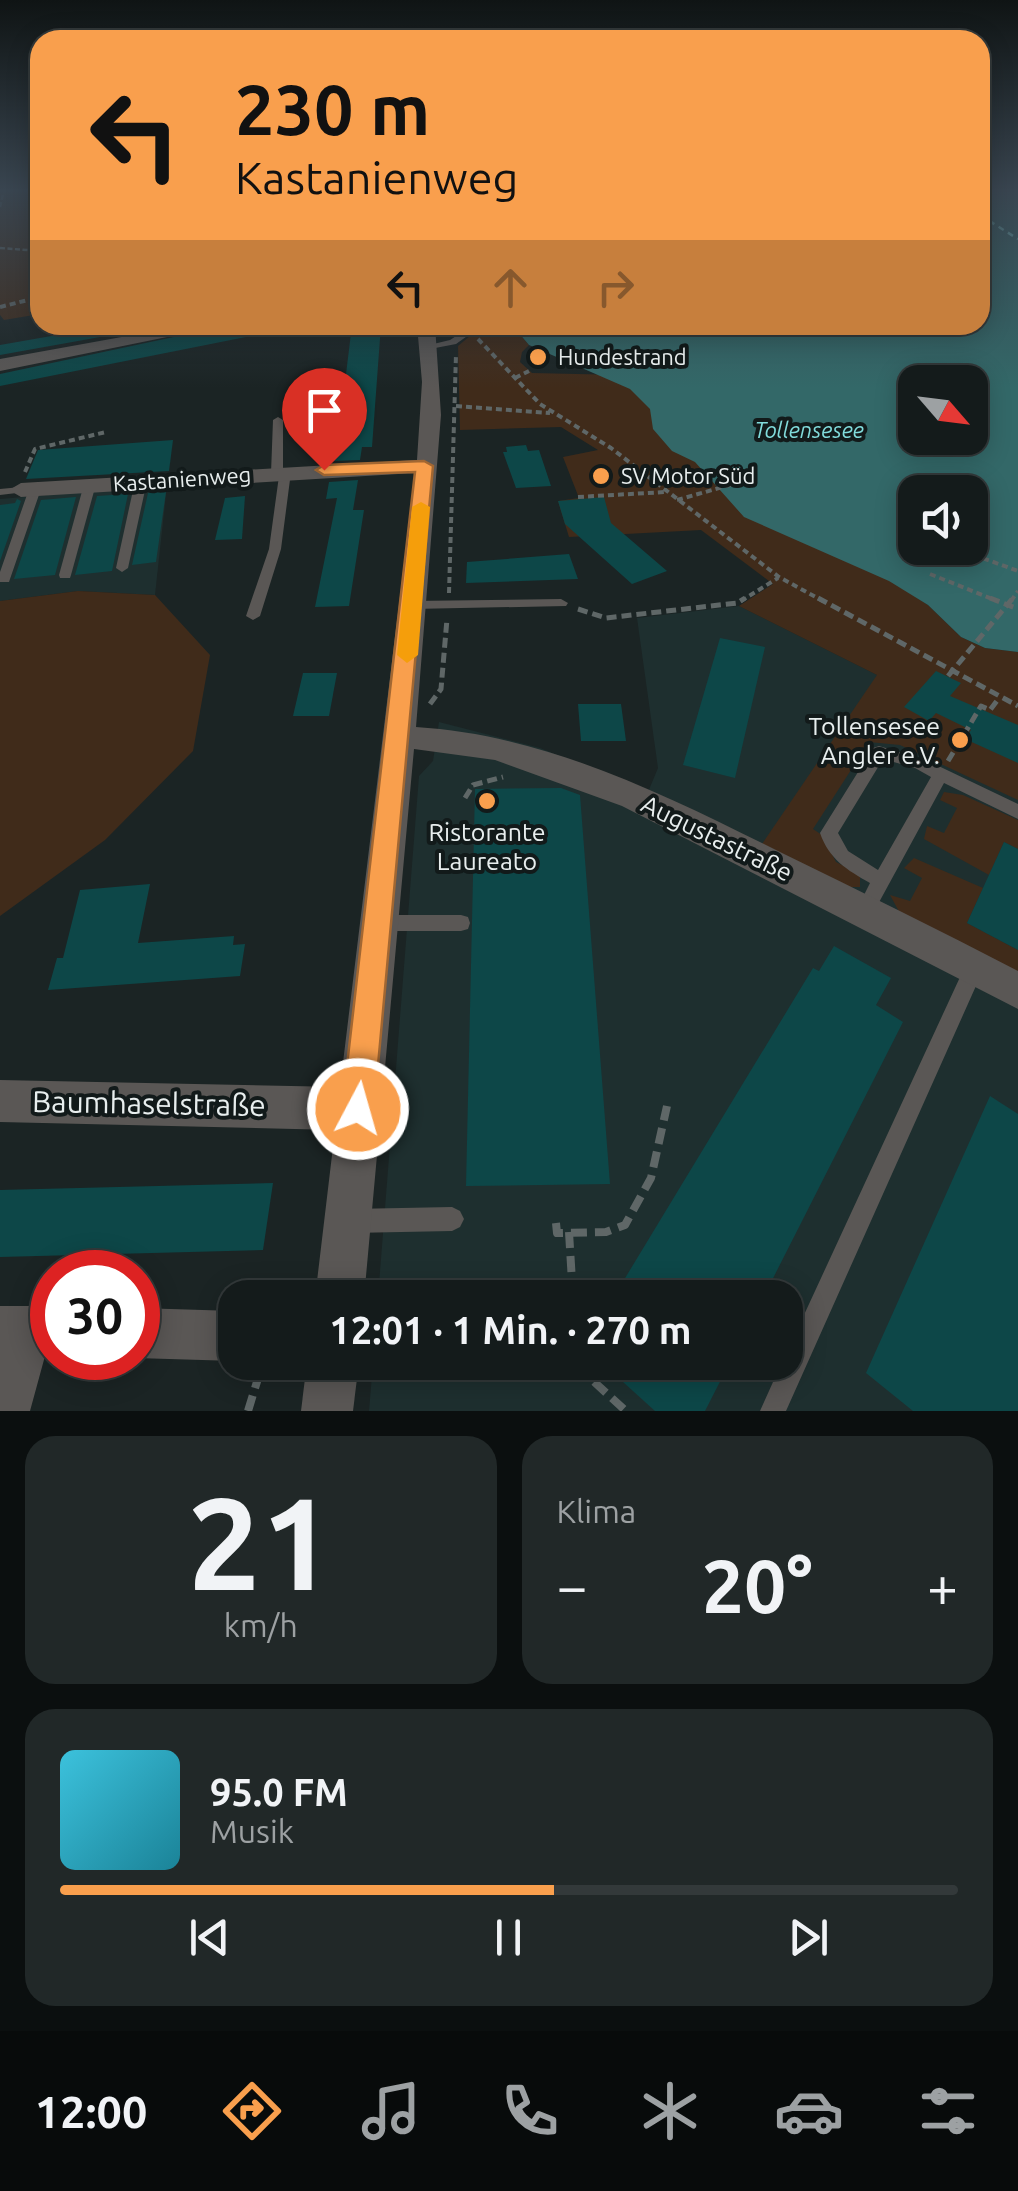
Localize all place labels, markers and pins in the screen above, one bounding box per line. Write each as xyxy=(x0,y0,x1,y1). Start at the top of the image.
place label: Hundestrand xyxy=(558,344,687,369)
marker: Hundestrand xyxy=(527,346,549,368)
pin xyxy=(282,368,367,471)
place label: SV Motor Süd xyxy=(621,463,755,488)
marker: SV Motor Süd xyxy=(590,465,612,487)
place label: Tollensesee Angler e.V. xyxy=(808,712,940,769)
marker: Tollensesee Angler e.V. xyxy=(949,729,971,751)
marker: Ristorante Laureato xyxy=(476,790,498,812)
place label: Ristorante Laureato xyxy=(428,818,546,875)

